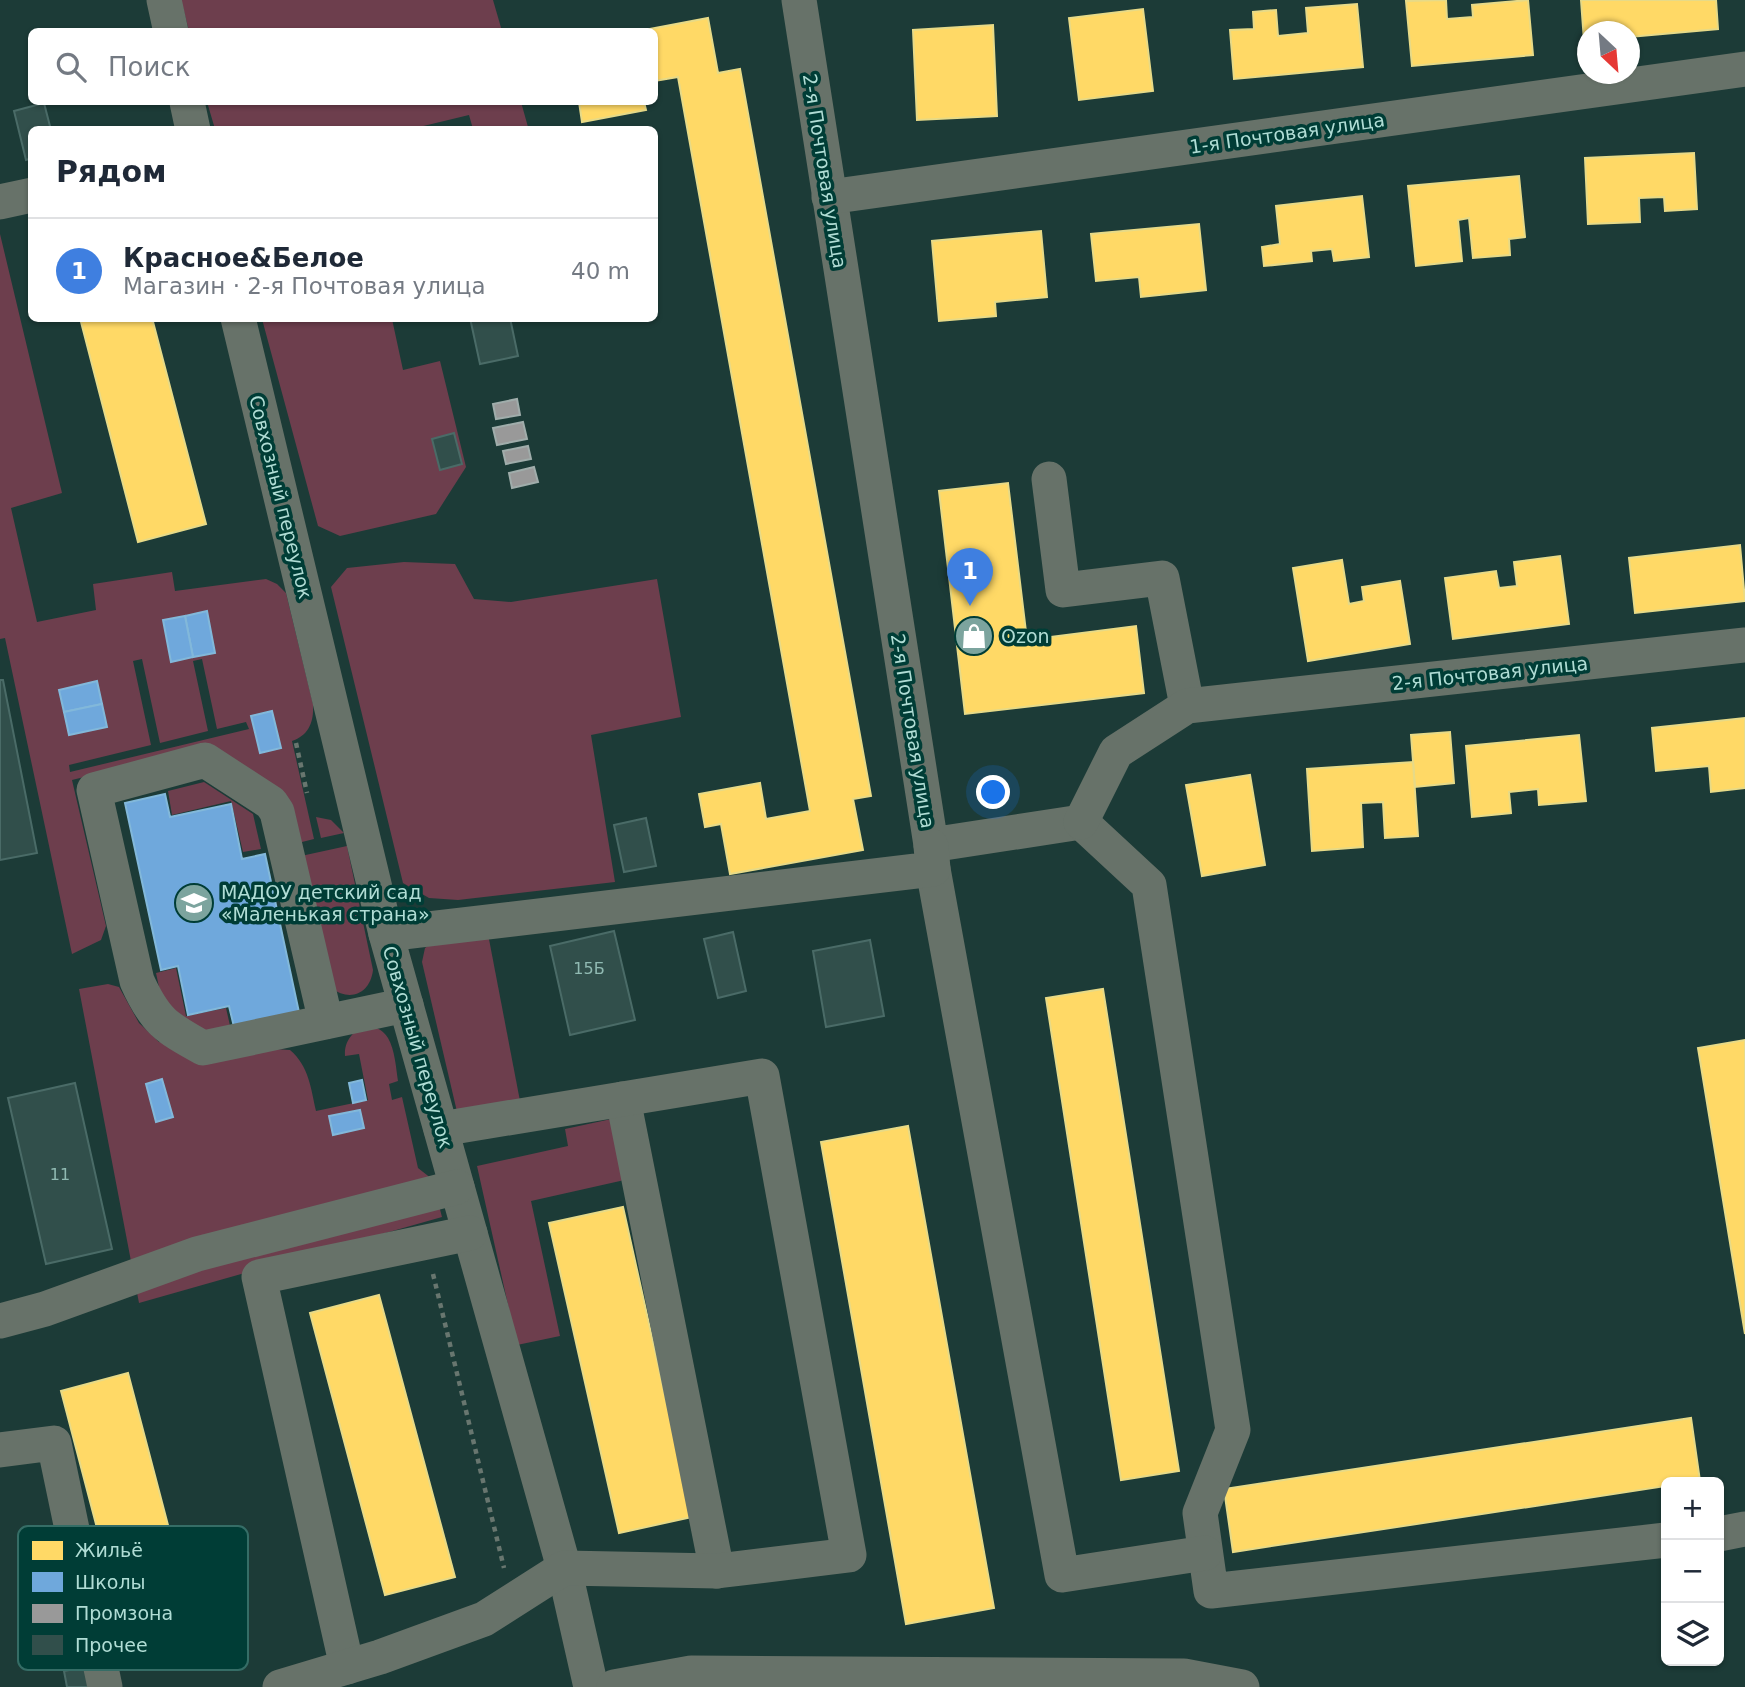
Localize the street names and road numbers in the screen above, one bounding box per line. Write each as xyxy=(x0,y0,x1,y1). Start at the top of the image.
street label: 2-я Почтовая улица xyxy=(799,72,851,270)
street label: 1-я Почтовая улица xyxy=(1188,108,1386,158)
street label: Совхозный переулок xyxy=(245,393,317,601)
street label: 2-я Почтовая улица xyxy=(887,632,939,830)
street label: 2-я Почтовая улица xyxy=(1391,652,1589,694)
street label: Совхозный переулок xyxy=(379,943,457,1151)

